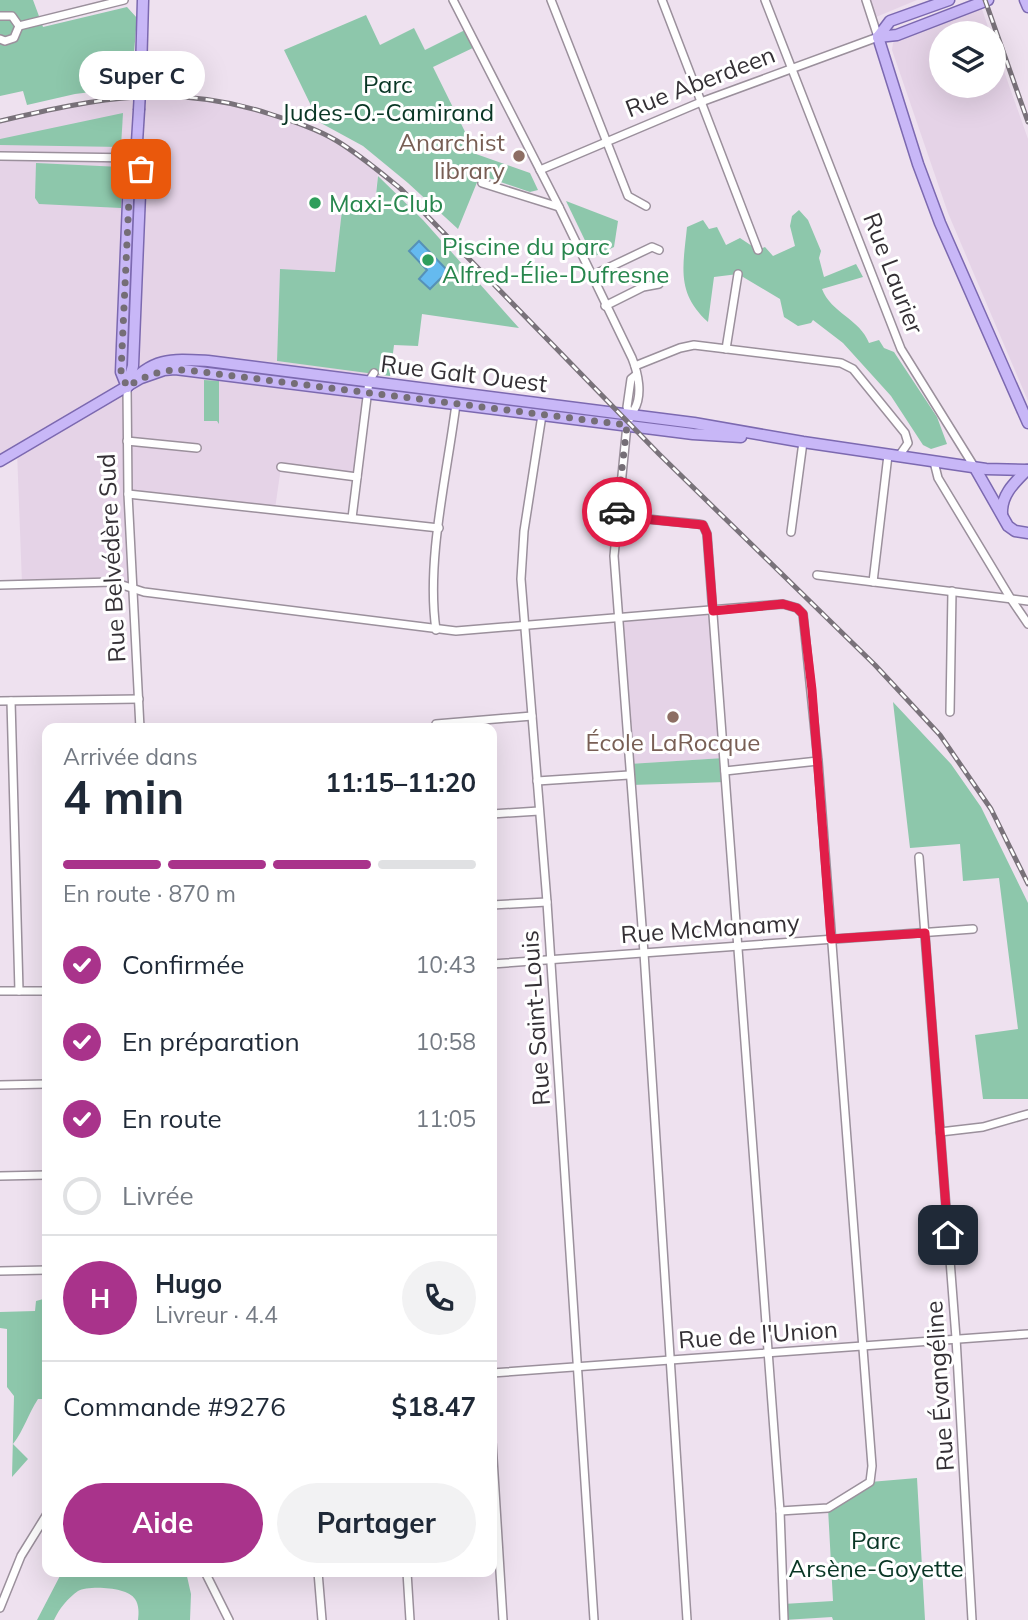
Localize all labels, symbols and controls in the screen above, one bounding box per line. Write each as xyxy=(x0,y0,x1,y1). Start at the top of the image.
map controls xyxy=(929,21,1006,98)
button: layers xyxy=(929,21,1006,98)
street label: Rue Aberdeen xyxy=(621,39,779,123)
callout: Super C xyxy=(78,50,204,99)
text: Super C xyxy=(99,61,185,90)
park label: Parc Judes-O.-Camirand xyxy=(282,69,494,127)
place label: Anarchist library xyxy=(398,127,505,185)
pin xyxy=(111,139,171,199)
marker: Anarchist library xyxy=(511,148,527,164)
icon: bag xyxy=(122,150,160,188)
place label: Maxi-Club xyxy=(329,188,443,218)
marker: Maxi-Club xyxy=(307,195,323,211)
street label: Rue Laurier xyxy=(857,208,931,338)
place label: Piscine du parc Alfred-Élie-Dufresne xyxy=(442,231,669,289)
marker: Piscine du parc Alfred-Élie-Dufresne xyxy=(420,252,436,268)
street label: Rue Galt Ouest xyxy=(379,348,549,398)
street label: Rue Belvédère Sud xyxy=(91,453,131,663)
courier xyxy=(582,477,652,547)
icon: car xyxy=(598,493,636,531)
marker: École LaRocque xyxy=(665,709,681,725)
place label: École LaRocque xyxy=(586,727,760,757)
text: Arrivée dans xyxy=(63,742,198,771)
text: 11:15–11:20 xyxy=(325,766,476,799)
text: 4 min xyxy=(63,768,184,826)
text: En route · 870 m xyxy=(63,879,236,908)
street label: Rue McManamy xyxy=(619,907,801,949)
street label: Rue Saint-Louis xyxy=(514,929,556,1107)
icon: check xyxy=(63,946,101,984)
text: Confirmée xyxy=(122,948,244,981)
text: 10:43 xyxy=(416,950,476,979)
icon: check xyxy=(63,1023,101,1061)
text: En préparation xyxy=(122,1025,300,1058)
text: 10:58 xyxy=(416,1027,476,1056)
icon: check xyxy=(63,1100,101,1138)
text: En route xyxy=(122,1102,222,1135)
text: 11:05 xyxy=(416,1104,476,1133)
text: Livrée xyxy=(122,1179,194,1212)
pin xyxy=(918,1205,978,1265)
icon: home xyxy=(929,1216,967,1254)
button: phone xyxy=(402,1261,476,1335)
text: Hugo xyxy=(155,1267,222,1300)
text: H xyxy=(90,1282,110,1315)
text: Livreur · 4.4 xyxy=(155,1300,278,1329)
street label: Rue Évangéline xyxy=(918,1300,960,1472)
street label: Rue de l'Union xyxy=(677,1313,839,1355)
text: Commande #9276 xyxy=(63,1390,286,1423)
text: $18.47 xyxy=(392,1390,476,1423)
button: Aide xyxy=(63,1483,263,1563)
button: Partager xyxy=(277,1483,476,1563)
park label: Parc Arsène-Goyette xyxy=(789,1525,963,1583)

